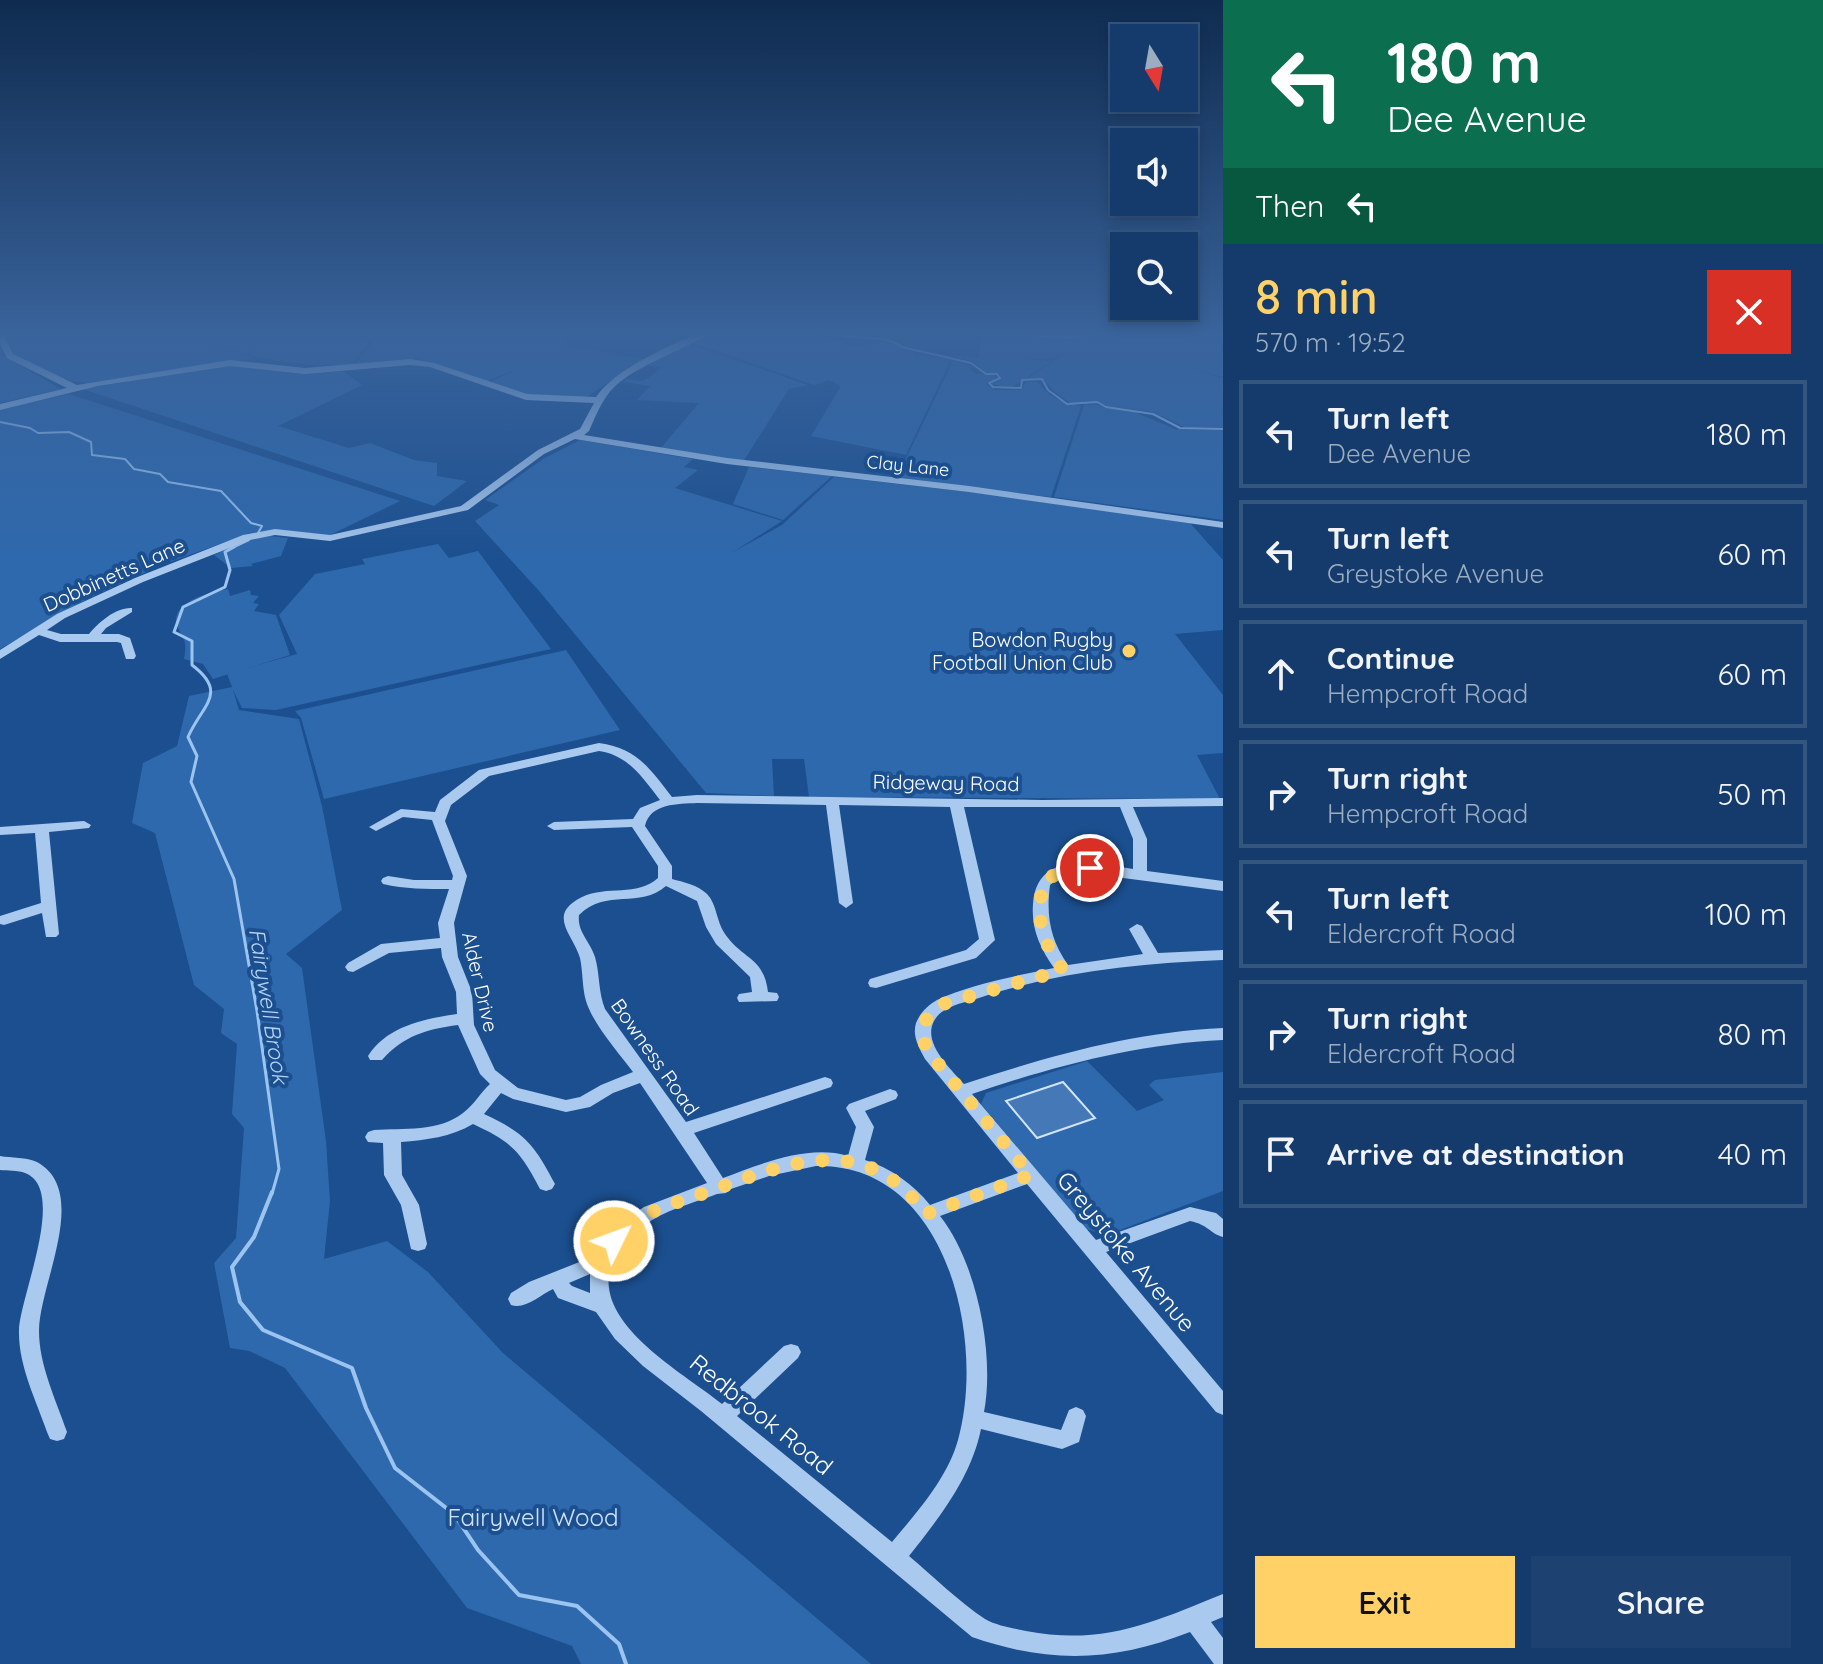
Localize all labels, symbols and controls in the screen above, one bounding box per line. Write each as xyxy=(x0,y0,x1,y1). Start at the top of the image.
north arrow xyxy=(1110,24,1198,112)
map controls xyxy=(1110,24,1198,320)
text: 180 m xyxy=(1387,27,1541,97)
icon: left xyxy=(1255,32,1359,136)
text: Dee Avenue xyxy=(1387,96,1587,141)
button: sound xyxy=(1110,128,1198,216)
icon: left xyxy=(1340,184,1384,228)
text: Then xyxy=(1255,187,1324,225)
button: search xyxy=(1110,232,1198,320)
text: 8 min xyxy=(1255,266,1378,326)
button: close xyxy=(1707,270,1791,354)
text: 570 m · 19:52 xyxy=(1255,326,1406,359)
text: Turn left xyxy=(1327,399,1450,437)
icon: left xyxy=(1259,412,1303,456)
text: 180 m xyxy=(1706,415,1787,453)
text: Dee Avenue xyxy=(1327,437,1471,470)
street label: Clay Lane xyxy=(866,450,951,481)
text: Turn left xyxy=(1327,519,1450,557)
street label: Dobbinetts Lane xyxy=(39,532,189,617)
icon: left xyxy=(1259,532,1303,576)
text: 60 m xyxy=(1717,535,1787,573)
text: Greystoke Avenue xyxy=(1327,557,1544,590)
place label: Bowdon Rugby Football Union Club xyxy=(932,627,1113,675)
text: Continue xyxy=(1327,639,1455,677)
marker: Bowdon Rugby Football Union Club xyxy=(1120,642,1138,660)
icon: ahead xyxy=(1259,652,1303,696)
text: 60 m xyxy=(1717,655,1787,693)
text: Hempcroft Road xyxy=(1327,677,1528,710)
text: Turn right xyxy=(1327,759,1468,797)
street label: Ridgeway Road xyxy=(872,769,1020,796)
icon: right xyxy=(1259,772,1303,816)
text: 50 m xyxy=(1717,775,1787,813)
text: Hempcroft Road xyxy=(1327,797,1528,830)
pin xyxy=(1056,834,1124,902)
icon: arrive xyxy=(1068,846,1112,890)
text: Turn left xyxy=(1327,879,1450,917)
icon: left xyxy=(1259,892,1303,936)
text: 100 m xyxy=(1705,895,1787,933)
text: Eldercroft Road xyxy=(1327,917,1516,950)
water label: Fairywell Brook xyxy=(243,926,295,1088)
street label: Alder Drive xyxy=(457,929,504,1034)
street label: Bowness Road xyxy=(606,994,705,1120)
text: Turn right xyxy=(1327,999,1468,1037)
icon: right xyxy=(1259,1012,1303,1056)
text: 80 m xyxy=(1717,1015,1787,1053)
text: Eldercroft Road xyxy=(1327,1037,1516,1070)
icon: arrive xyxy=(1259,1132,1303,1176)
text: Arrive at destination xyxy=(1327,1135,1625,1173)
text: 40 m xyxy=(1718,1135,1787,1173)
street label: Greystoke Avenue xyxy=(1051,1165,1203,1338)
position arrow xyxy=(572,1199,656,1283)
street label: Redbrook Road xyxy=(684,1347,839,1481)
park label: Fairywell Wood xyxy=(447,1502,619,1532)
button: Exit xyxy=(1255,1556,1515,1648)
button: Share xyxy=(1531,1556,1791,1648)

